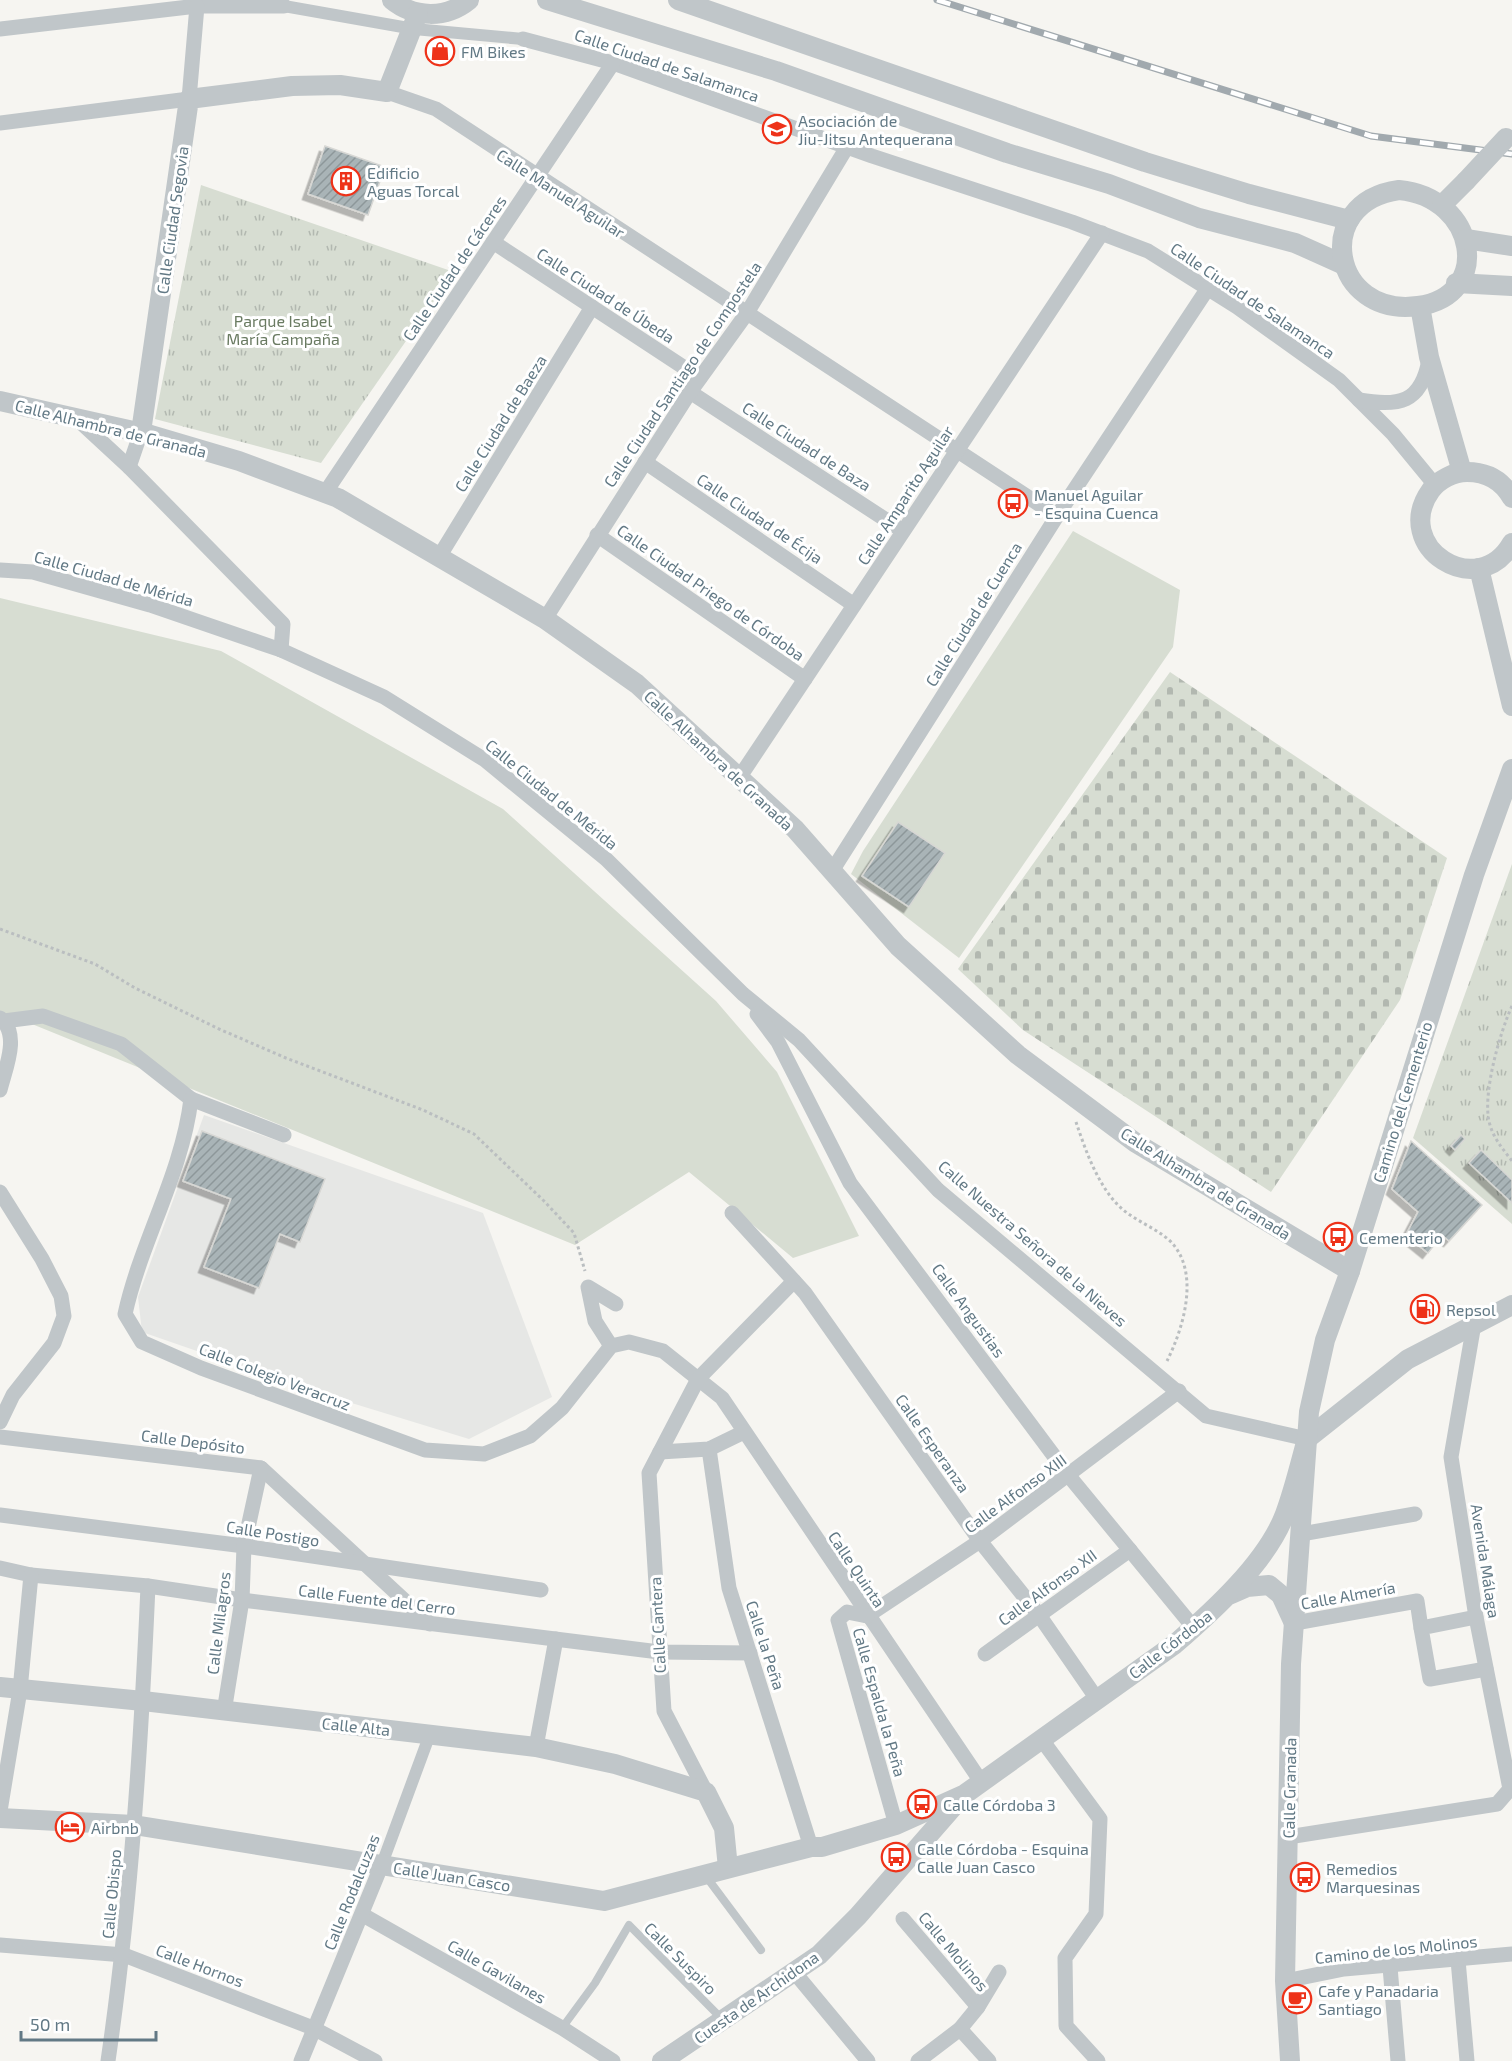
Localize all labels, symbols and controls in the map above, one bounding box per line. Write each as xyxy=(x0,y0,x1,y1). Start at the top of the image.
street label: Calle Ciudad de Salamanca xyxy=(572,24,762,106)
shop icon: FM Bikes xyxy=(424,35,456,67)
place label: FM Bikes xyxy=(461,42,526,61)
place label: Asociación de Jiu-Jitsu Antequerana xyxy=(798,111,953,148)
school or university icon: Asociación de Jiu-Jitsu Antequerana xyxy=(761,113,793,145)
street label: Calle Manuel Aguilar xyxy=(493,144,629,242)
street label: Calle Ciudad Segovia xyxy=(152,145,192,295)
place label: Edificio Aguas Torcal xyxy=(367,163,460,200)
building icon: Edificio Aguas Torcal xyxy=(330,165,362,197)
street label: Calle Ciudad de Cáceres xyxy=(398,192,510,344)
street label: Calle Ciudad de Salamanca xyxy=(1167,238,1339,362)
street label: Calle Ciudad de Úbeda xyxy=(534,243,678,347)
street label: Calle Ciudad Santiago de Compostela xyxy=(599,258,765,490)
park label: Parque Isabel María Campaña xyxy=(226,311,340,348)
street label: Calle Ciudad de Baeza xyxy=(450,351,550,495)
street label: Calle Alhambra de Granada xyxy=(13,395,209,461)
street label: Calle Ciudad de Baza xyxy=(739,397,875,495)
street label: Calle Amparito Aguilar xyxy=(853,421,957,568)
street label: Calle Ciudad de Écija xyxy=(693,469,826,568)
place label: Manuel Aguilar - Esquina Cuenca xyxy=(1034,485,1158,522)
bus stop icon: Manuel Aguilar - Esquina Cuenca xyxy=(997,487,1029,519)
street label: Calle Ciudad Priego de Córdoba xyxy=(614,520,808,664)
street label: Calle Ciudad de Cuenca xyxy=(921,538,1025,690)
street label: Calle Ciudad de Mérida xyxy=(32,546,196,610)
street label: Calle Alhambra de Granada xyxy=(641,686,797,834)
street label: Calle Ciudad de Mérida xyxy=(482,735,622,853)
street label: Camino del Cementerio xyxy=(1368,1019,1436,1185)
street label: Calle Alhambra de Granada xyxy=(1118,1123,1294,1243)
street label: Calle Nuestra Señora de la Nieves xyxy=(935,1156,1131,1330)
bus stop icon: Cementerio xyxy=(1322,1221,1354,1253)
place label: Cementerio xyxy=(1359,1228,1443,1247)
street label: Calle Angustias xyxy=(929,1259,1009,1361)
fuel station icon: Repsol xyxy=(1409,1293,1441,1325)
place label: Repsol xyxy=(1446,1300,1496,1319)
street label: Calle Colegio Veracruz xyxy=(197,1338,353,1414)
street label: Calle Esperanza xyxy=(892,1390,974,1496)
street label: Calle Depósito xyxy=(140,1425,246,1457)
street label: Calle Alfonso XIII xyxy=(960,1450,1070,1536)
street label: Avenida Málaga xyxy=(1468,1503,1504,1619)
street label: Calle Postigo xyxy=(225,1516,321,1550)
street label: Calle Quinta xyxy=(824,1527,889,1611)
street label: Calle Alfonso XII xyxy=(994,1545,1100,1629)
street label: Calle Milagros xyxy=(202,1570,234,1676)
street label: Calle Cantera xyxy=(645,1576,669,1674)
street label: Calle Almería xyxy=(1299,1577,1397,1613)
street label: Calle Fuente del Cerro xyxy=(297,1580,457,1618)
street label: Calle la Peña xyxy=(743,1598,789,1692)
street label: Calle Córdoba xyxy=(1125,1606,1215,1682)
street label: Calle Espalda la Peña xyxy=(850,1625,910,1779)
street label: Calle Alta xyxy=(321,1713,391,1739)
street label: Calle Granada xyxy=(1279,1737,1299,1839)
bus stop icon: Calle Córdoba 3 xyxy=(906,1788,938,1820)
place label: Calle Córdoba 3 xyxy=(943,1795,1056,1814)
hotel icon: Airbnb xyxy=(54,1811,86,1843)
place label: Airbnb xyxy=(91,1818,139,1837)
street label: Calle Rodalcuzas xyxy=(319,1831,383,1953)
place label: Calle Córdoba - Esquina Calle Juan Casco xyxy=(917,1839,1089,1876)
bus stop icon: Calle Córdoba - Esquina Calle Juan Casco xyxy=(880,1841,912,1873)
street label: Calle Obispo xyxy=(98,1848,124,1940)
street label: Calle Juan Casco xyxy=(392,1857,512,1895)
place label: Remedios Marquesinas xyxy=(1326,1859,1420,1896)
bus stop icon: Remedios Marquesinas xyxy=(1289,1861,1321,1893)
street label: Calle Molinos xyxy=(915,1907,993,1995)
street label: Calle Suspiro xyxy=(641,1918,721,1998)
street label: Camino de los Molinos xyxy=(1314,1931,1478,1967)
street label: Calle Gavilanes xyxy=(444,1935,550,2007)
street label: Calle Hornos xyxy=(154,1940,246,1990)
street label: Cuesta de Archidona xyxy=(690,1947,822,2047)
place label: Cafe y Panadaria Santiago xyxy=(1318,1981,1439,2018)
cafe icon: Cafe y Panadaria Santiago xyxy=(1281,1983,1313,2015)
scale bar xyxy=(21,2004,156,2042)
text: 50 m xyxy=(30,2013,70,2035)

